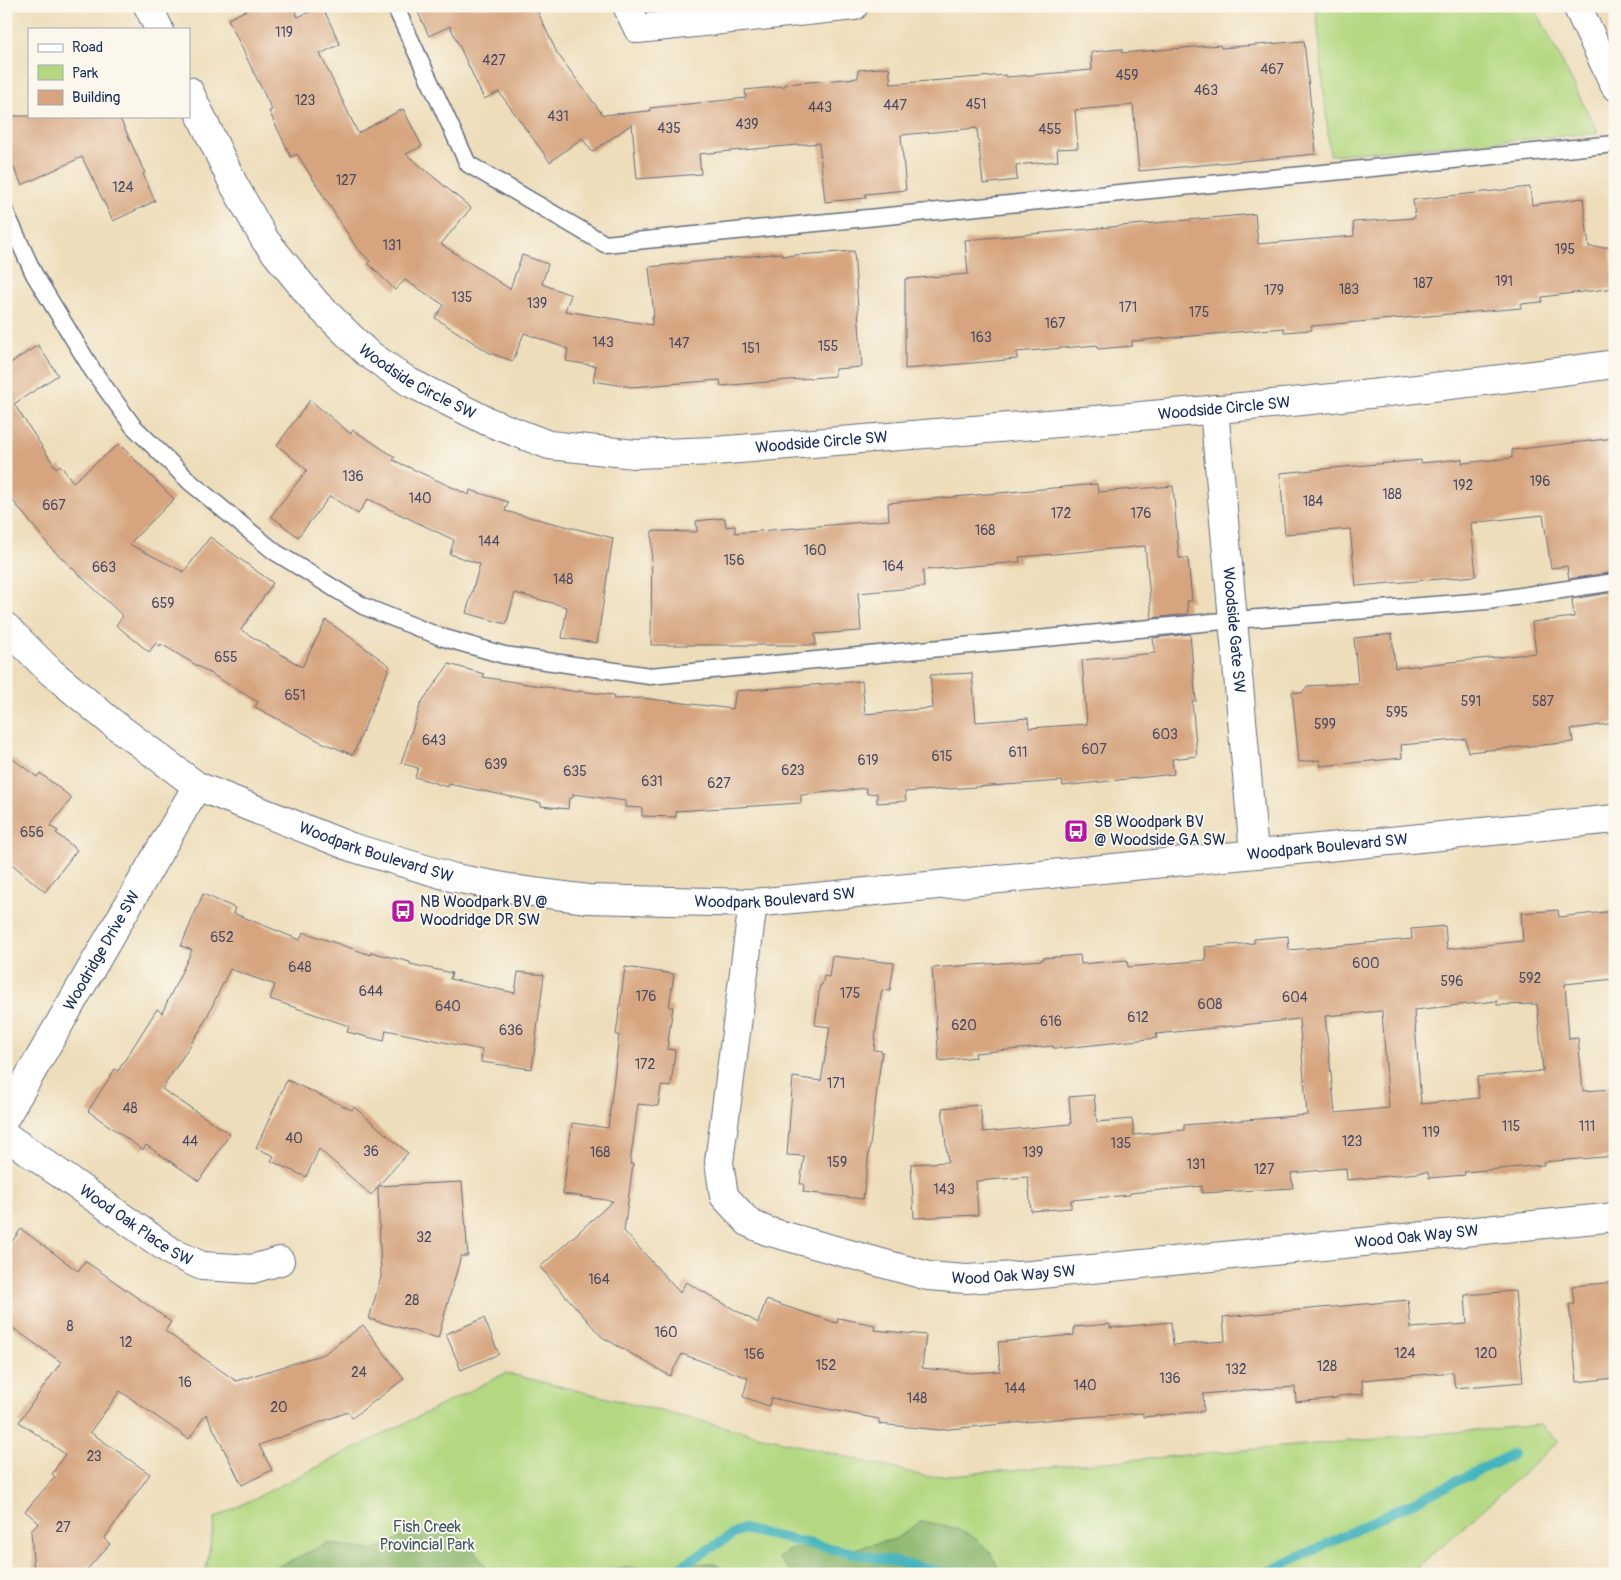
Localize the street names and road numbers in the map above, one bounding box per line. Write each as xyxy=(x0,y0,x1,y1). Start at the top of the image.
street label: Woodside Circle SW xyxy=(354,340,479,424)
street label: Woodside Circle SW xyxy=(1157,392,1291,424)
street label: Woodside Circle SW xyxy=(755,427,889,458)
street label: Woodside Gate SW xyxy=(1218,566,1250,694)
street label: Woodpark Boulevard SW xyxy=(296,817,456,887)
street label: Woodpark Boulevard SW xyxy=(1246,829,1409,865)
street label: Woodpark Boulevard SW xyxy=(694,883,856,913)
street label: Woodridge Drive SW xyxy=(59,887,144,1014)
street label: Wood Oak Place SW xyxy=(75,1180,196,1270)
street label: Wood Oak Way SW xyxy=(1354,1221,1480,1253)
street label: Wood Oak Way SW xyxy=(951,1261,1077,1289)

